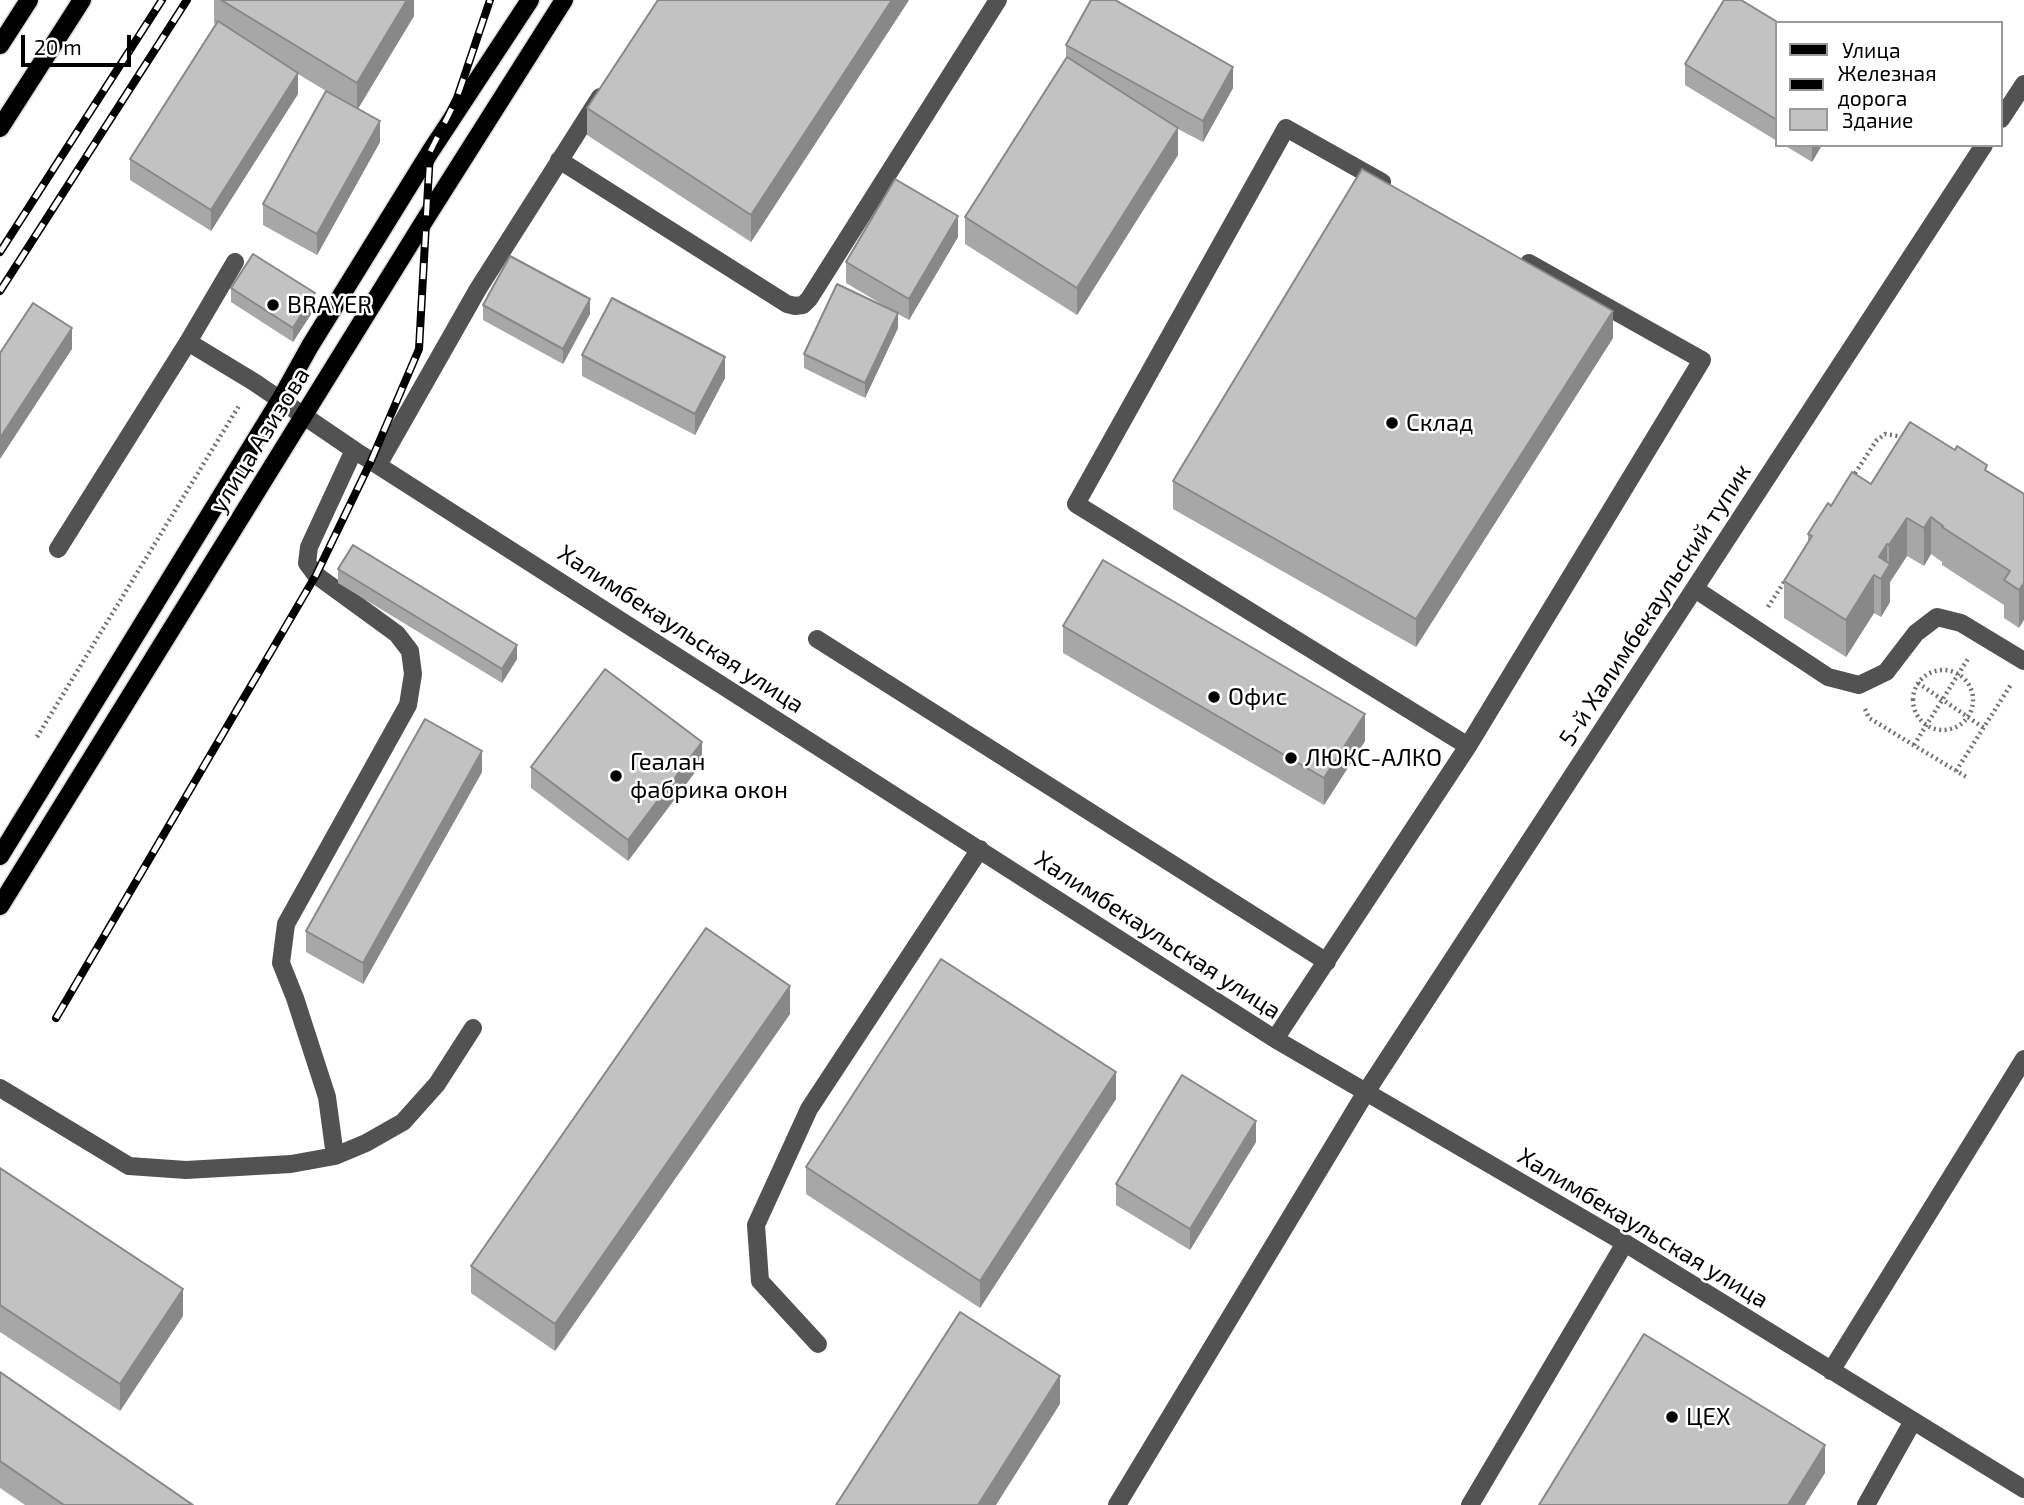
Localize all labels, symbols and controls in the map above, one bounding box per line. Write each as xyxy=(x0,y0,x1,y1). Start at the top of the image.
scale bar xyxy=(24,21,135,65)
legend xyxy=(1776,21,2003,147)
text: 20 m xyxy=(34,34,82,59)
text: Улица xyxy=(1842,37,1901,62)
text: Железная дорога xyxy=(1838,60,1937,110)
text: Здание xyxy=(1842,107,1913,132)
place label: BRAYER xyxy=(287,291,372,319)
marker: BRAYER xyxy=(265,297,281,313)
street label: улица Азизова xyxy=(204,362,316,518)
place label: Склад xyxy=(1406,409,1473,437)
marker: Склад xyxy=(1384,415,1400,431)
street label: 5-й Халимбекаульский тупик xyxy=(1553,458,1757,752)
street label: Халимбекаульская улица xyxy=(553,539,809,719)
place label: Офис xyxy=(1228,683,1287,711)
marker: Офис xyxy=(1206,689,1222,705)
place label: ЛЮКС-АЛКО xyxy=(1305,744,1442,772)
place label: Геалан фабрика окон xyxy=(630,748,788,804)
marker: ЛЮКС-АЛКО xyxy=(1283,750,1299,766)
marker: Геалан фабрика окон xyxy=(608,768,624,784)
street label: Халимбекаульская улица xyxy=(1030,845,1286,1025)
street label: Халимбекаульская улица xyxy=(1512,1142,1774,1314)
place label: ЦЕХ xyxy=(1686,1403,1731,1431)
marker: ЦЕХ xyxy=(1664,1409,1680,1425)

